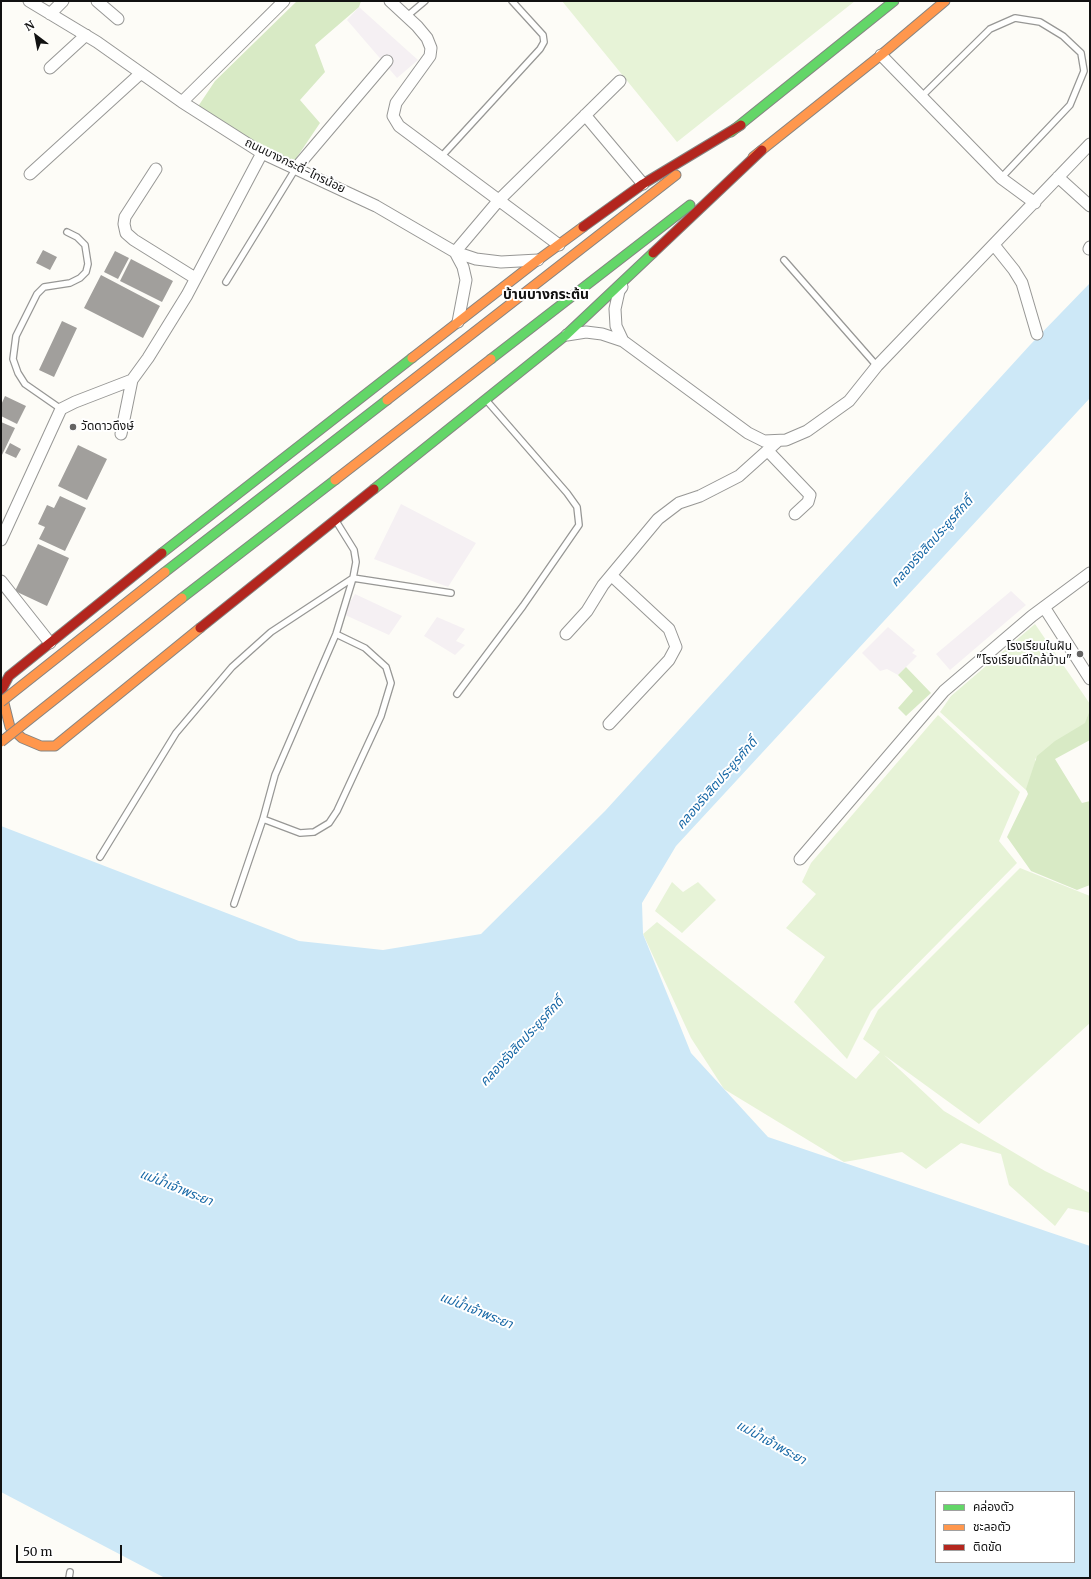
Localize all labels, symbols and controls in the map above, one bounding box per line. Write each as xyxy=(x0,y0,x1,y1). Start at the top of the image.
north arrow xyxy=(16,16,56,56)
text: N xyxy=(22,18,37,34)
street label: ถนนบางกระดี่-ไทรน้อย xyxy=(242,135,348,197)
district label: บ้านบางกระต้น xyxy=(503,287,589,303)
place label: วัดดาวดึงษ์ xyxy=(81,420,134,434)
marker: วัดดาวดึงษ์ xyxy=(68,422,78,432)
water label: คลองรังสิตประยูรศักดิ์ xyxy=(888,494,976,590)
place label: โรงเรียนในฝัน "โรงเรียนดีใกล้บ้าน" xyxy=(976,640,1072,668)
marker: โรงเรียนในฝัน "โรงเรียนดีใกล้บ้าน" xyxy=(1075,649,1085,659)
water label: คลองรังสิตประยูรศักดิ์ xyxy=(673,735,761,833)
water label: คลองรังสิตประยูรศักดิ์ xyxy=(477,994,567,1090)
water label: แม่น้ำเจ้าพระยา xyxy=(137,1166,215,1210)
water label: แม่น้ำเจ้าพระยา xyxy=(437,1289,515,1333)
water label: แม่น้ำเจ้าพระยา xyxy=(734,1418,808,1468)
legend xyxy=(935,1491,1075,1563)
text: คล่องตัว xyxy=(973,1499,1014,1514)
text: ชะลอตัว xyxy=(973,1519,1011,1534)
scale bar xyxy=(18,1537,124,1563)
text: ติดขัด xyxy=(973,1539,1002,1554)
text: 50 m xyxy=(23,1544,52,1559)

